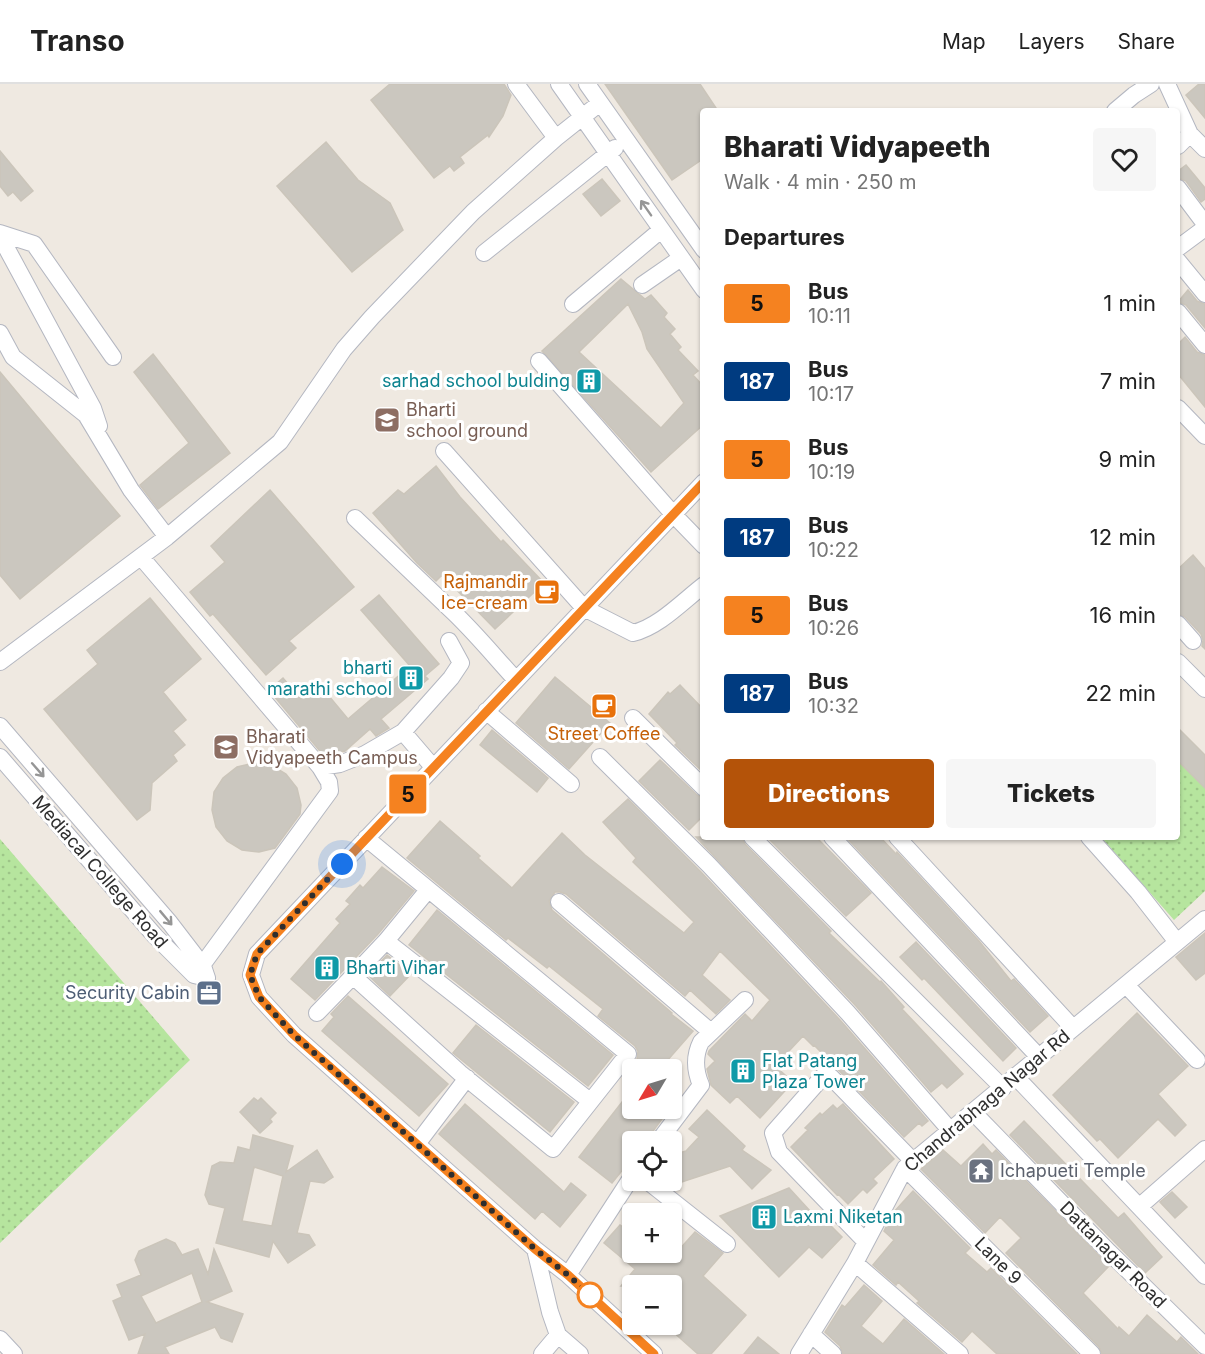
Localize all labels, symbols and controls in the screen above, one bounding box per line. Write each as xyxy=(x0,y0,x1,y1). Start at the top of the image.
text: Transo xyxy=(30,24,125,58)
text: Map xyxy=(942,29,986,54)
text: Layers xyxy=(1019,29,1085,54)
text: Share xyxy=(1118,29,1175,54)
button: heart xyxy=(1093,128,1156,191)
text: Bharati Vidyapeeth xyxy=(724,130,991,164)
text: Walk · 4 min · 250 m xyxy=(724,170,917,194)
one-way arrow xyxy=(640,201,652,217)
text: Departures xyxy=(724,224,845,250)
text: Bus xyxy=(808,278,849,304)
text: 1 min xyxy=(1103,290,1156,316)
text: 5 xyxy=(750,291,764,316)
text: 10:11 xyxy=(808,304,851,328)
text: Bus xyxy=(808,356,849,382)
building icon: sarhad school bulding xyxy=(574,366,604,396)
text: 7 min xyxy=(1100,368,1156,394)
text: 187 xyxy=(740,369,774,394)
place label: sarhad school bulding xyxy=(382,370,570,391)
text: 10:17 xyxy=(808,382,854,406)
place label: Bharti school ground xyxy=(406,399,528,441)
school or university icon: Bharti school ground xyxy=(372,405,402,435)
text: Bus xyxy=(808,434,849,460)
text: 9 min xyxy=(1099,446,1156,472)
text: 5 xyxy=(750,447,764,472)
text: 10:19 xyxy=(808,460,855,484)
text: Bus xyxy=(808,512,849,538)
text: 12 min xyxy=(1090,524,1156,550)
text: 187 xyxy=(740,525,774,550)
text: 10:22 xyxy=(808,538,859,562)
place label: Rajmandir Ice-cream xyxy=(441,571,528,613)
cafe icon: Rajmandir Ice-cream xyxy=(532,577,562,607)
text: Bus xyxy=(808,590,849,616)
text: 16 min xyxy=(1090,602,1156,628)
text: 5 xyxy=(750,603,764,628)
text: 10:26 xyxy=(808,616,859,640)
place label: bharti marathi school xyxy=(267,657,392,699)
building icon: bharti marathi school xyxy=(396,663,426,693)
text: Bus xyxy=(808,668,849,694)
text: 22 min xyxy=(1085,680,1156,706)
text: 187 xyxy=(740,681,774,706)
cafe icon: Street Coffee xyxy=(589,691,619,721)
text: 10:32 xyxy=(808,694,859,718)
place label: Street Coffee xyxy=(548,723,660,744)
place label: Bharati Vidyapeeth Campus xyxy=(246,726,418,768)
school or university icon: Bharati Vidyapeeth Campus xyxy=(211,732,241,762)
button: Directions xyxy=(724,759,934,828)
button: Tickets xyxy=(946,759,1156,828)
one-way arrow xyxy=(31,762,45,777)
line badge: 5 xyxy=(388,774,428,814)
text: 5 xyxy=(401,782,415,807)
street label: Mediacal College Road xyxy=(28,791,172,952)
your location xyxy=(327,849,357,879)
one-way arrow xyxy=(159,910,172,926)
building icon: Bharti Vihar xyxy=(312,953,342,983)
place label: Bharti Vihar xyxy=(346,957,445,978)
office icon: Security Cabin xyxy=(194,978,224,1008)
place label: Security Cabin xyxy=(65,982,190,1003)
street label: Chandrabhaga Nagar Rd xyxy=(900,1025,1074,1176)
place label: Flat Patang Plaza Tower xyxy=(762,1050,866,1092)
building icon: Flat Patang Plaza Tower xyxy=(728,1056,758,1086)
north arrow xyxy=(622,1059,682,1119)
map controls xyxy=(622,1059,682,1335)
button: locate xyxy=(622,1131,682,1191)
temple icon: Ichapueti Temple xyxy=(966,1156,996,1186)
place label: Ichapueti Temple xyxy=(1000,1160,1146,1181)
street label: Dattanagar Road xyxy=(1056,1197,1171,1312)
building icon: Laxmi Niketan xyxy=(749,1202,779,1232)
button: + xyxy=(622,1203,682,1263)
place label: Laxmi Niketan xyxy=(783,1206,903,1227)
street label: Lane 9 xyxy=(971,1233,1026,1288)
button: − xyxy=(622,1275,682,1335)
unlabelled marker xyxy=(577,1282,603,1308)

